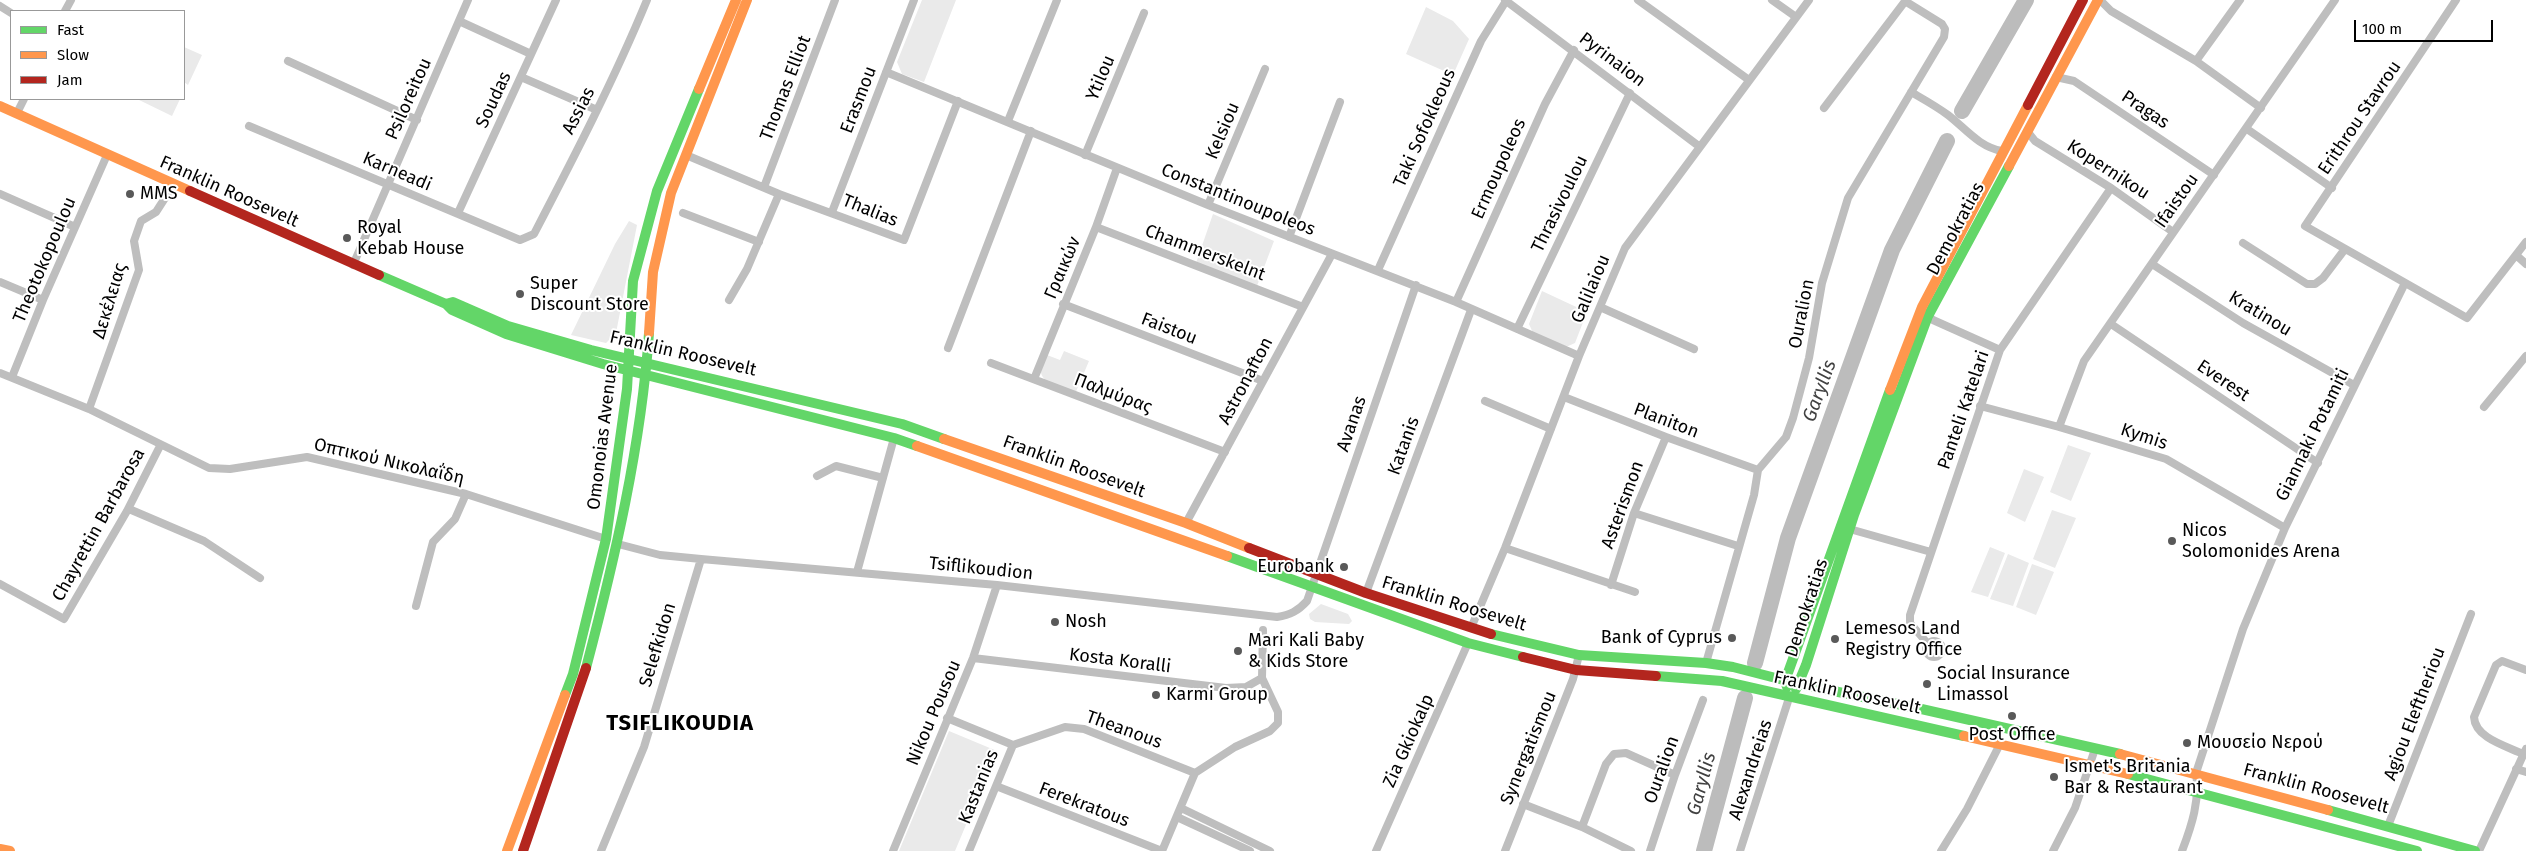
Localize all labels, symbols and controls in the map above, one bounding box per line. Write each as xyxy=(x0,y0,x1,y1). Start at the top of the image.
legend xyxy=(10,10,185,100)
scale bar xyxy=(2356,10,2495,42)
text: 100 m xyxy=(2362,20,2402,38)
text: Fast xyxy=(57,21,84,39)
street label: Pyrinaion xyxy=(1574,28,1650,92)
street label: Thomas Elliot xyxy=(756,32,816,144)
text: Slow xyxy=(57,46,89,64)
street label: Ytilou xyxy=(1082,52,1120,104)
street label: Psiloreitou xyxy=(381,55,437,143)
street label: Erithrou Stavrou xyxy=(2314,57,2406,179)
street label: Erasmou xyxy=(836,63,882,137)
street label: Taki Sofokleous xyxy=(1389,65,1461,191)
street label: Soudas xyxy=(472,68,516,132)
text: Jam xyxy=(57,71,83,89)
street label: Assias xyxy=(558,84,600,138)
street label: Pragas xyxy=(2117,86,2173,134)
street label: Kelsiou xyxy=(1201,99,1245,163)
street label: Ermoupoleos xyxy=(1467,115,1531,223)
street label: Kopernikou xyxy=(2063,135,2153,205)
street label: Karneadi xyxy=(359,148,435,196)
street label: Franklin Roosevelt xyxy=(156,152,302,232)
street label: Thrasivoulou xyxy=(1527,152,1593,256)
street label: Constantinoupoleos xyxy=(1158,159,1318,241)
street label: Ifaistou xyxy=(2151,170,2203,232)
street label: Demokratias xyxy=(1922,179,1990,279)
place label: MMS xyxy=(140,183,178,205)
marker: MMS xyxy=(124,188,136,200)
street label: Thalias xyxy=(839,190,901,232)
street label: Theotokopoulou xyxy=(9,194,81,326)
place label: Royal Kebab House xyxy=(357,217,464,260)
street label: Chammerskelnt xyxy=(1142,220,1268,286)
marker: Royal Kebab House xyxy=(341,232,353,244)
street label: Γραικών xyxy=(1040,234,1086,302)
street label: Galilaiou xyxy=(1567,251,1615,327)
street label: Δεκέλειας xyxy=(88,261,132,341)
place label: Super Discount Store xyxy=(530,273,649,316)
street label: Ouralion xyxy=(1785,277,1819,351)
street label: Kratinou xyxy=(2225,287,2295,341)
marker: Super Discount Store xyxy=(514,288,526,300)
street label: Faistou xyxy=(1138,308,1200,350)
street label: Franklin Roosevelt xyxy=(608,327,758,381)
street label: Astronafton xyxy=(1214,334,1278,428)
street label: Panteli Katelari xyxy=(1934,348,1994,472)
street label: Everest xyxy=(2193,356,2253,406)
water label: Garyllis xyxy=(1798,357,1842,425)
street label: Omonoias Avenue xyxy=(583,363,623,511)
street label: Giannaki Potamiti xyxy=(2272,365,2354,505)
street label: Παλμύρας xyxy=(1071,369,1155,419)
street label: Avanas xyxy=(1332,393,1372,455)
street label: Planiton xyxy=(1630,399,1702,443)
street label: Katanis xyxy=(1384,414,1424,478)
street label: Kymis xyxy=(2118,419,2170,455)
street label: Franklin Roosevelt xyxy=(1000,431,1148,503)
street label: Οπτικού Νικολαΐδη xyxy=(312,434,466,490)
street label: Chayrettin Barbarosa xyxy=(48,445,150,605)
street label: Asterismon xyxy=(1597,458,1649,552)
place label: Nicos Solomonides Arena xyxy=(2182,520,2340,562)
marker: Nicos Solomonides Arena xyxy=(2166,535,2178,547)
street label: Tsiflikoudion xyxy=(928,553,1034,585)
place label: Eurobank xyxy=(1257,556,1334,578)
street label: Demokratias xyxy=(1781,556,1833,660)
marker: Eurobank xyxy=(1338,561,1350,573)
street label: Franklin Roosevelt xyxy=(1379,572,1529,636)
street label: Selefkidon xyxy=(635,600,681,690)
place label: Nosh xyxy=(1065,611,1107,633)
marker: Nosh xyxy=(1049,616,1061,628)
place label: Lemesos Land Registry Office xyxy=(1845,618,1962,660)
place label: Bank of Cyprus xyxy=(1601,627,1722,649)
place label: Mari Kali Baby & Kids Store xyxy=(1248,630,1364,672)
marker: Bank of Cyprus xyxy=(1726,632,1738,644)
marker: Lemesos Land Registry Office xyxy=(1829,633,1841,645)
street label: Kosta Koralli xyxy=(1068,644,1172,678)
street label: Agiou Eleftheriou xyxy=(2380,644,2450,784)
marker: Mari Kali Baby & Kids Store xyxy=(1232,645,1244,657)
street label: Nikou Pousou xyxy=(902,657,966,769)
place label: Social Insurance Limassol xyxy=(1937,663,2070,706)
street label: Franklin Roosevelt xyxy=(1771,667,1923,719)
marker: Social Insurance Limassol xyxy=(1921,678,1933,690)
place label: Karmi Group xyxy=(1166,684,1268,706)
street label: Synergatismou xyxy=(1496,688,1562,808)
marker: Karmi Group xyxy=(1150,689,1162,701)
street label: Zia Gkiokalp xyxy=(1379,691,1439,791)
street label: Theanous xyxy=(1083,706,1165,754)
marker: Post Office xyxy=(2006,710,2018,722)
district label: TSIFLIKOUDIA xyxy=(605,711,755,737)
street label: Alexandreias xyxy=(1725,717,1777,823)
place label: Post Office xyxy=(1969,724,2055,746)
place label: Μουσείο Νερού xyxy=(2197,732,2323,754)
street label: Ouralion xyxy=(1640,733,1684,807)
marker: Μουσείο Νερού xyxy=(2181,737,2193,749)
street label: Kastanias xyxy=(954,747,1004,827)
water label: Garyllis xyxy=(1683,750,1721,818)
place label: Ismet's Britania Bar & Restaurant xyxy=(2064,756,2203,799)
street label: Franklin Roosevelt xyxy=(2241,759,2391,819)
marker: Ismet's Britania Bar & Restaurant xyxy=(2048,771,2060,783)
street label: Ferekratous xyxy=(1036,778,1132,832)

